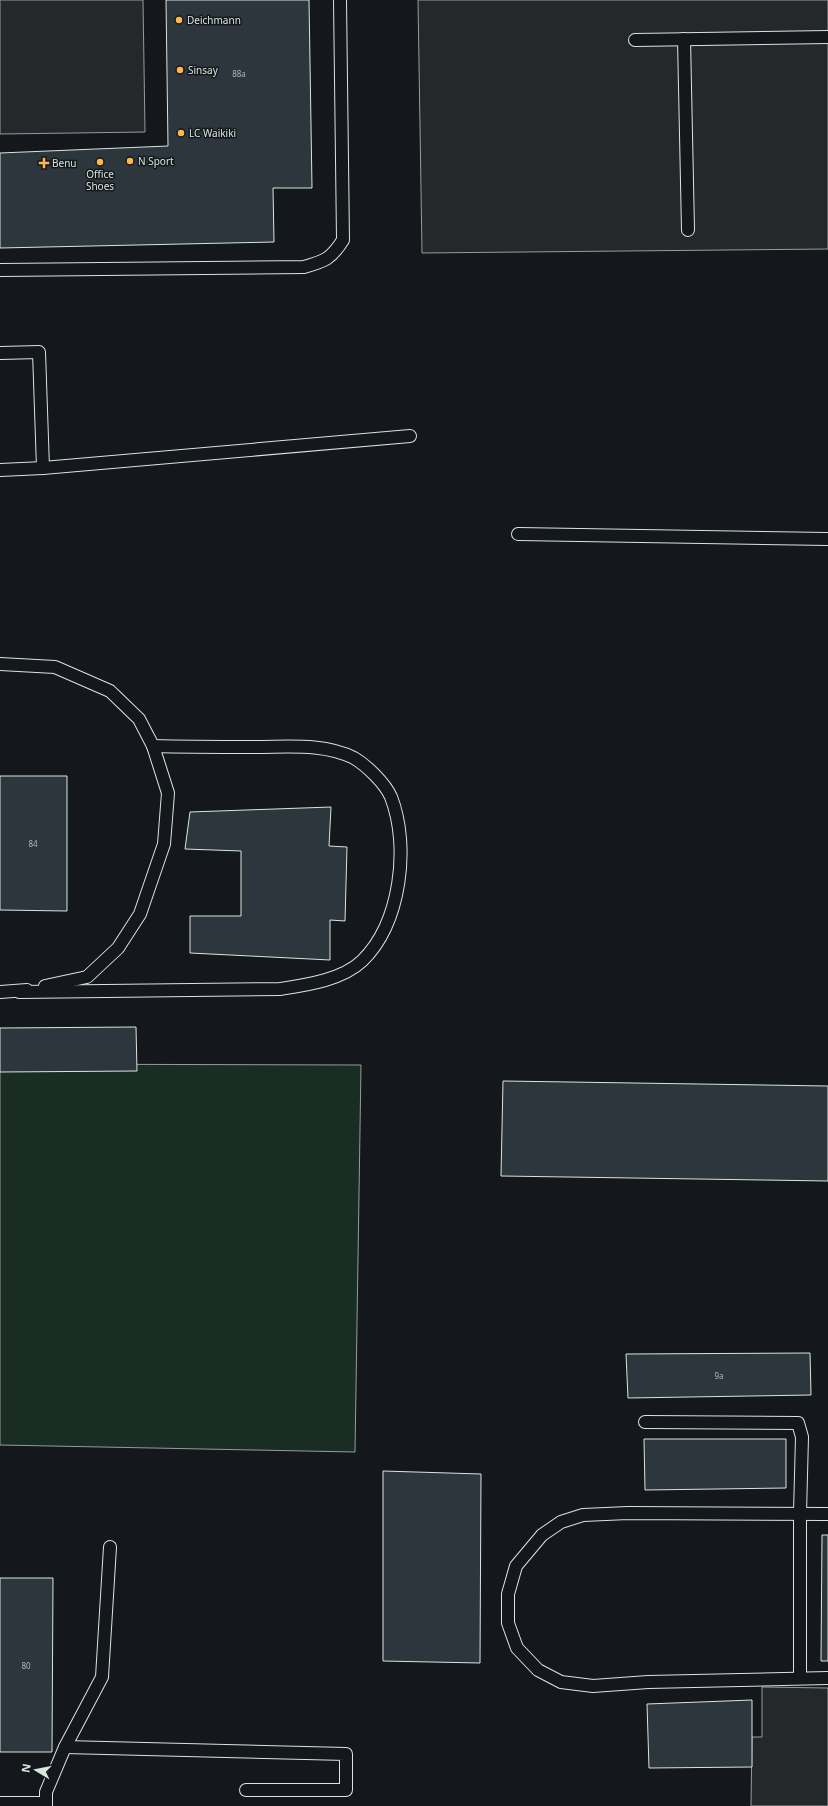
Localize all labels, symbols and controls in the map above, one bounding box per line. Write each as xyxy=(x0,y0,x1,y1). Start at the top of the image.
place label: Deichmann xyxy=(187,13,241,27)
marker: Deichmann xyxy=(174,15,184,25)
place label: Sinsay xyxy=(188,63,219,77)
marker: Sinsay xyxy=(175,65,185,75)
house number: 88a xyxy=(232,68,246,79)
place label: LC Waikiki xyxy=(189,126,236,140)
marker: LC Waikiki xyxy=(176,128,186,138)
place label: N Sport xyxy=(138,154,174,168)
place label: Benu xyxy=(52,156,77,170)
marker: N Sport xyxy=(125,156,135,166)
marker: Office Shoes xyxy=(95,157,105,167)
marker: Benu xyxy=(39,158,49,168)
place label: Office Shoes xyxy=(86,167,114,193)
house number: 84 xyxy=(28,838,38,849)
house number: 9a xyxy=(714,1370,724,1381)
house number: 80 xyxy=(21,1660,31,1671)
north arrow xyxy=(16,1750,56,1790)
text: N xyxy=(17,1762,34,1774)

